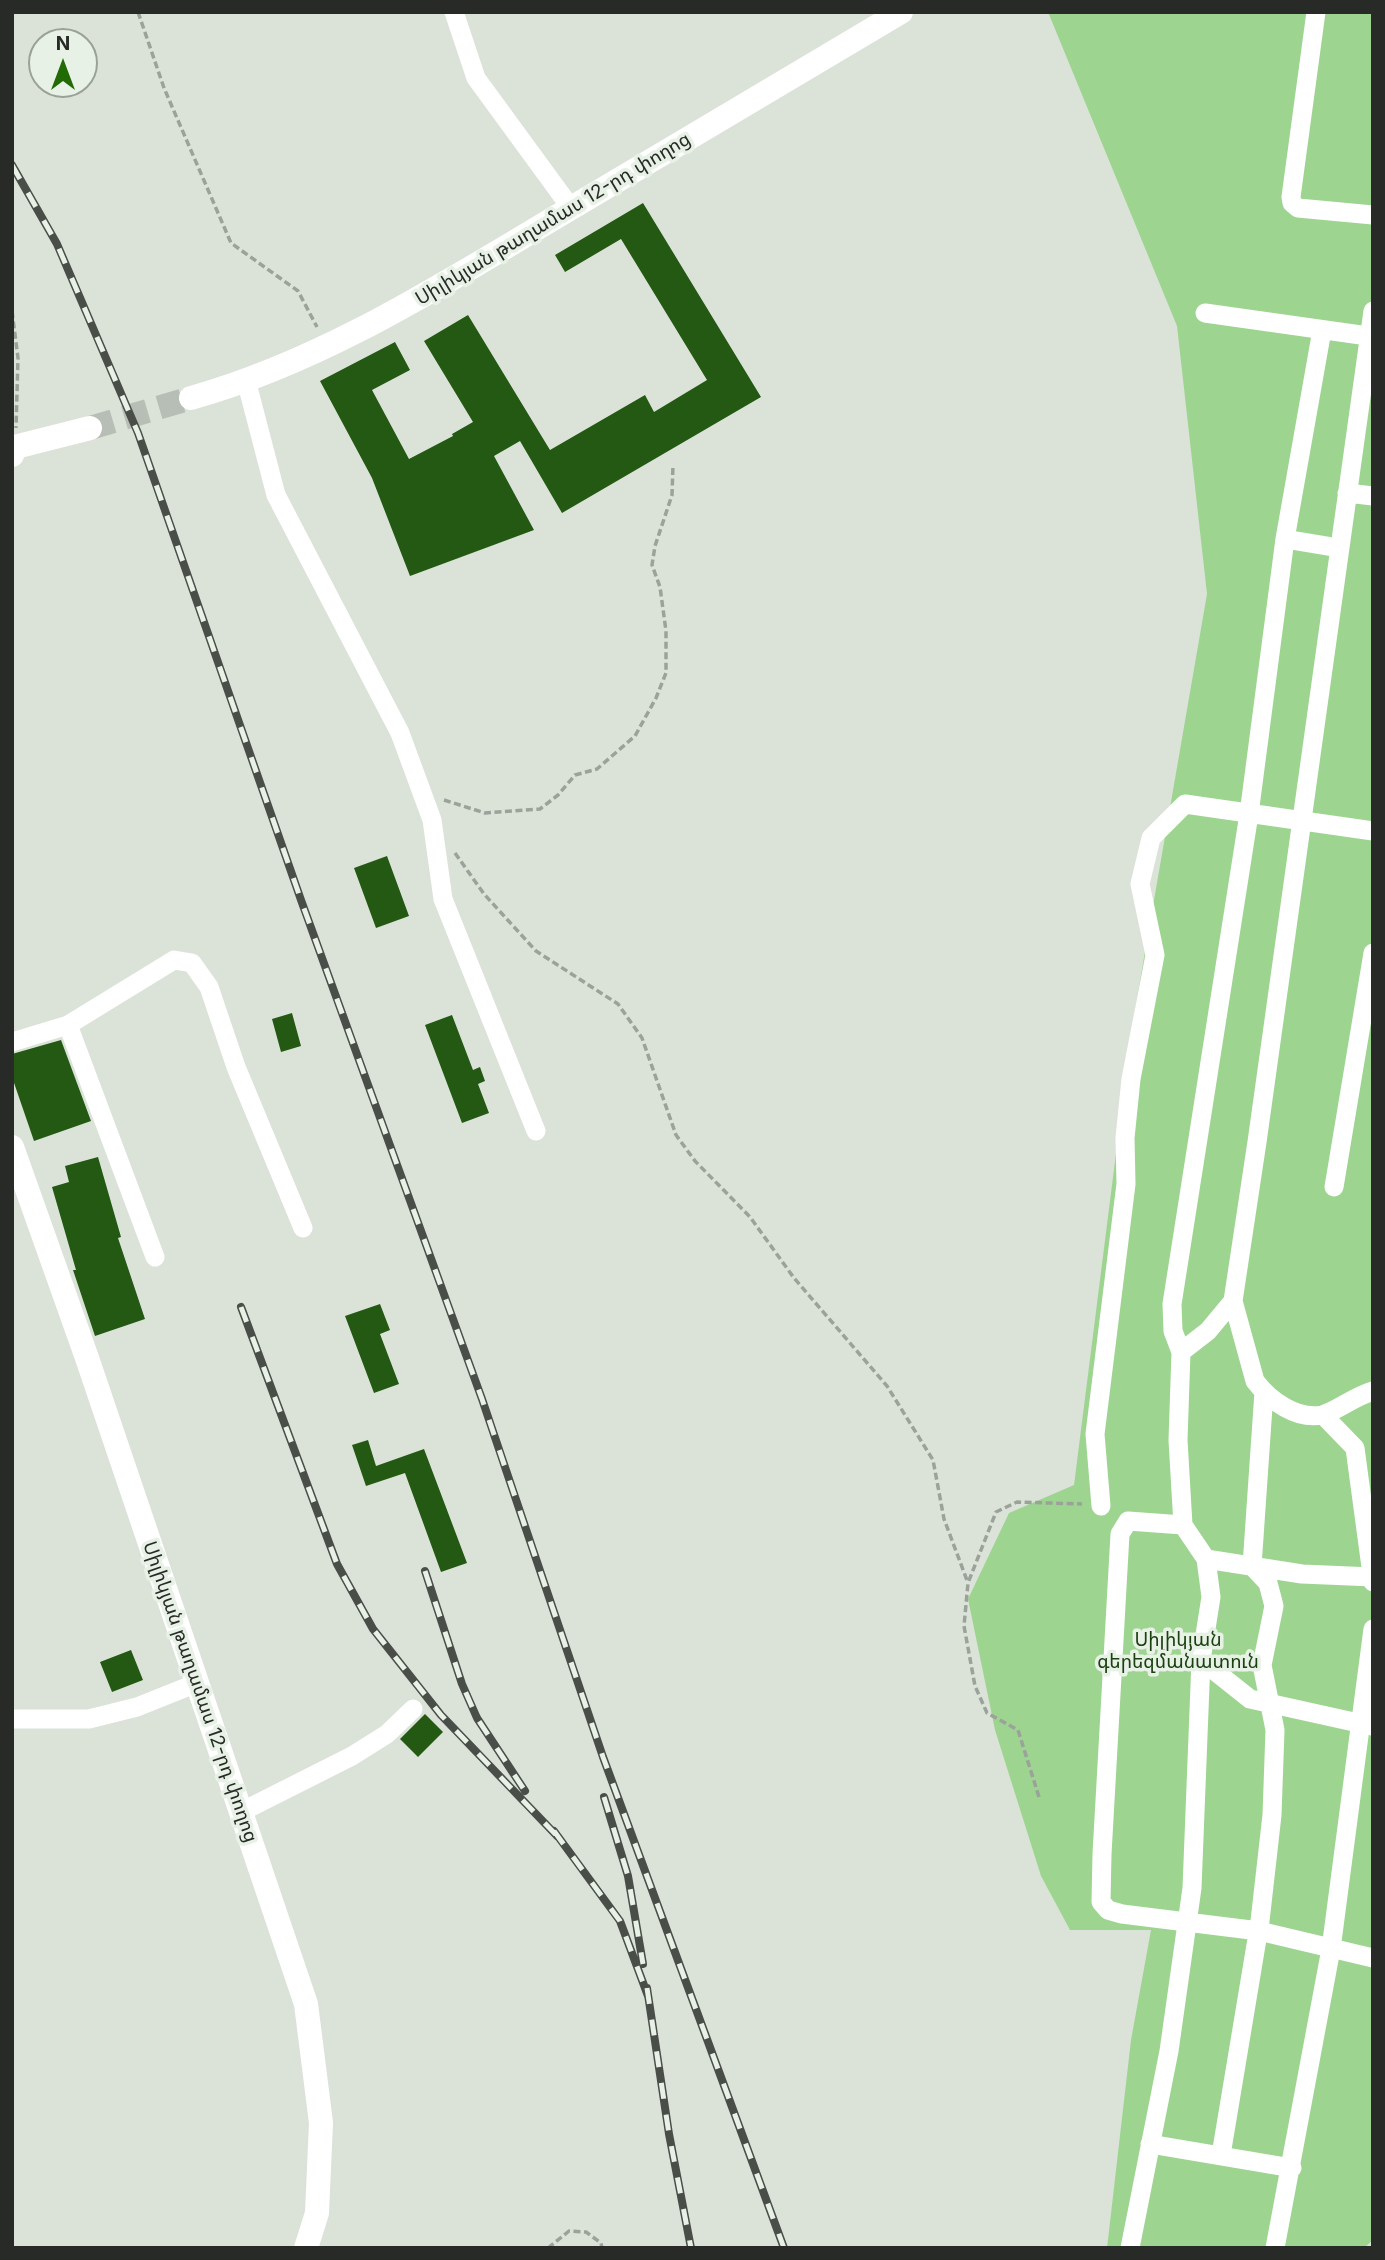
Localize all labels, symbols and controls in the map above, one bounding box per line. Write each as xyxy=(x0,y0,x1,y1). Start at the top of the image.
north arrow xyxy=(28,28,98,98)
text: N xyxy=(56,32,70,55)
street label: Սիլիկյան թաղամաս 12-րդ փողոց xyxy=(411,128,695,310)
street label: Սիլիկյան թաղամաս 12-րդ փողոց xyxy=(138,1539,262,1845)
park label: Սիլիկյան գերեզմանատուն xyxy=(1097,1629,1259,1673)

